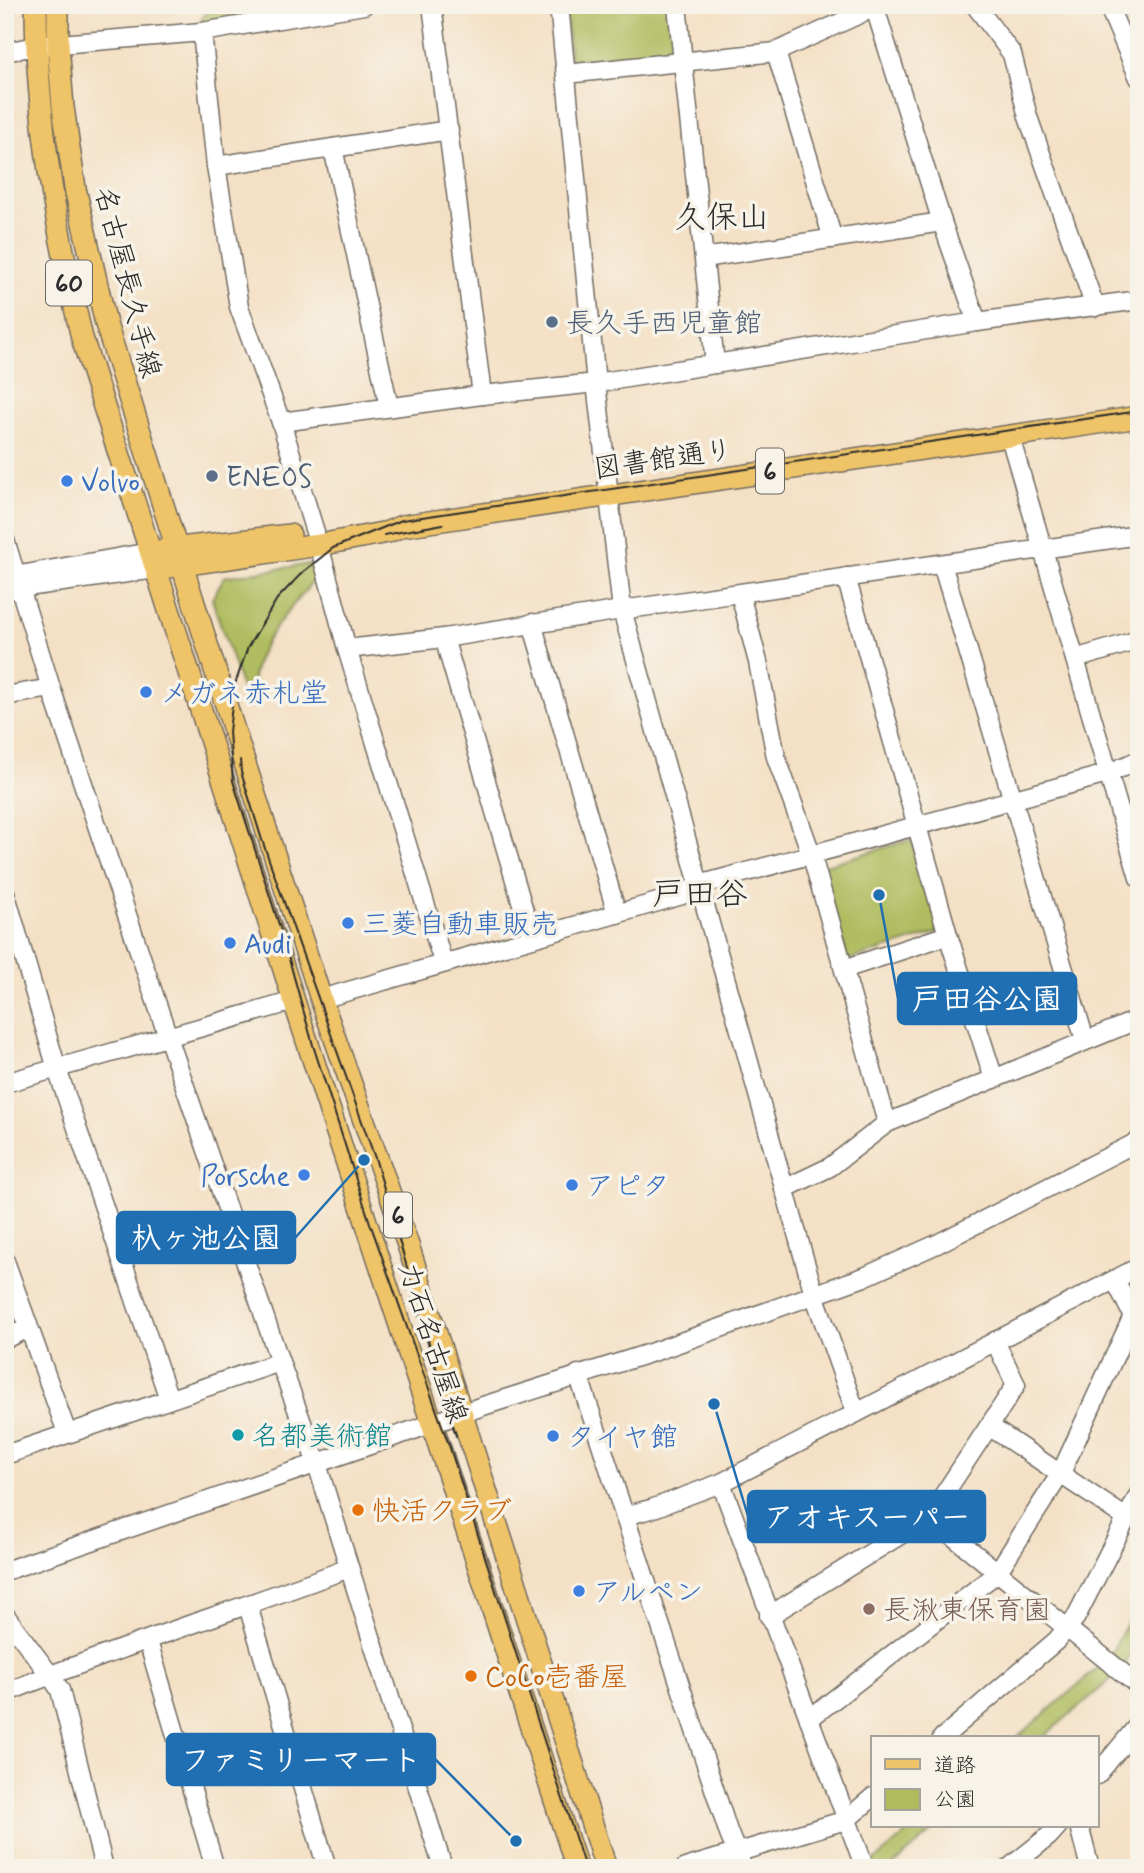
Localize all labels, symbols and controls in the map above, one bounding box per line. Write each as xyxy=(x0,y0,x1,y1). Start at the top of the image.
street label: 名古屋長久手線 xyxy=(85,183,168,382)
district label: 久保山 xyxy=(674,197,770,239)
road number: 60 xyxy=(46,260,92,306)
place label: 長久手西児童館 xyxy=(566,306,762,343)
marker: 長久手西児童館 xyxy=(544,314,560,330)
street label: 図書館通り xyxy=(591,432,735,489)
road number: 6 xyxy=(756,449,784,494)
place label: ENEOS xyxy=(226,460,312,497)
place label: Volvo xyxy=(81,465,140,502)
marker: ENEOS xyxy=(204,468,220,484)
marker: Volvo xyxy=(59,473,75,489)
place label: メガネ赤札堂 xyxy=(160,676,328,713)
marker: メガネ赤札堂 xyxy=(138,684,154,700)
district label: 戸田谷 xyxy=(652,874,748,916)
place label: 三菱自動車販売 xyxy=(362,907,558,944)
marker: 三菱自動車販売 xyxy=(340,915,356,931)
place label: Audi xyxy=(244,927,291,964)
marker: Audi xyxy=(222,935,238,951)
callout: 戸田谷公園 xyxy=(898,973,1076,1024)
text: 戸田谷公園 xyxy=(912,981,1062,1020)
place label: Porsche xyxy=(201,1159,290,1196)
marker: Porsche xyxy=(296,1167,312,1183)
place label: アピタ xyxy=(586,1169,670,1206)
marker: アピタ xyxy=(564,1177,580,1193)
road number: 6 xyxy=(384,1192,412,1238)
callout: 杁ヶ池公園 xyxy=(117,1212,295,1263)
text: 杁ヶ池公園 xyxy=(131,1220,281,1259)
street label: 力石名古屋線 xyxy=(388,1257,475,1428)
place label: 名都美術館 xyxy=(252,1419,392,1456)
place label: タイヤ館 xyxy=(567,1420,678,1457)
marker: 名都美術館 xyxy=(230,1427,246,1443)
marker: タイヤ館 xyxy=(545,1428,561,1444)
callout: アオキスーパー xyxy=(748,1491,985,1542)
place label: 快活クラブ xyxy=(372,1494,512,1531)
text: アオキスーパー xyxy=(764,1499,971,1538)
marker: 快活クラブ xyxy=(350,1502,366,1518)
place label: アルペン xyxy=(593,1575,703,1612)
marker: アルペン xyxy=(571,1583,587,1599)
place label: 長湫東保育園 xyxy=(883,1593,1051,1630)
marker: 長湫東保育園 xyxy=(861,1601,877,1617)
place label: CoCo壱番屋 xyxy=(485,1660,629,1697)
marker: CoCo壱番屋 xyxy=(463,1668,479,1684)
callout: ファミリーマート xyxy=(167,1734,435,1785)
legend xyxy=(871,1736,1098,1828)
text: ファミリーマート xyxy=(180,1742,422,1781)
text: 道路 xyxy=(934,1752,976,1780)
text: 公園 xyxy=(934,1786,976,1814)

